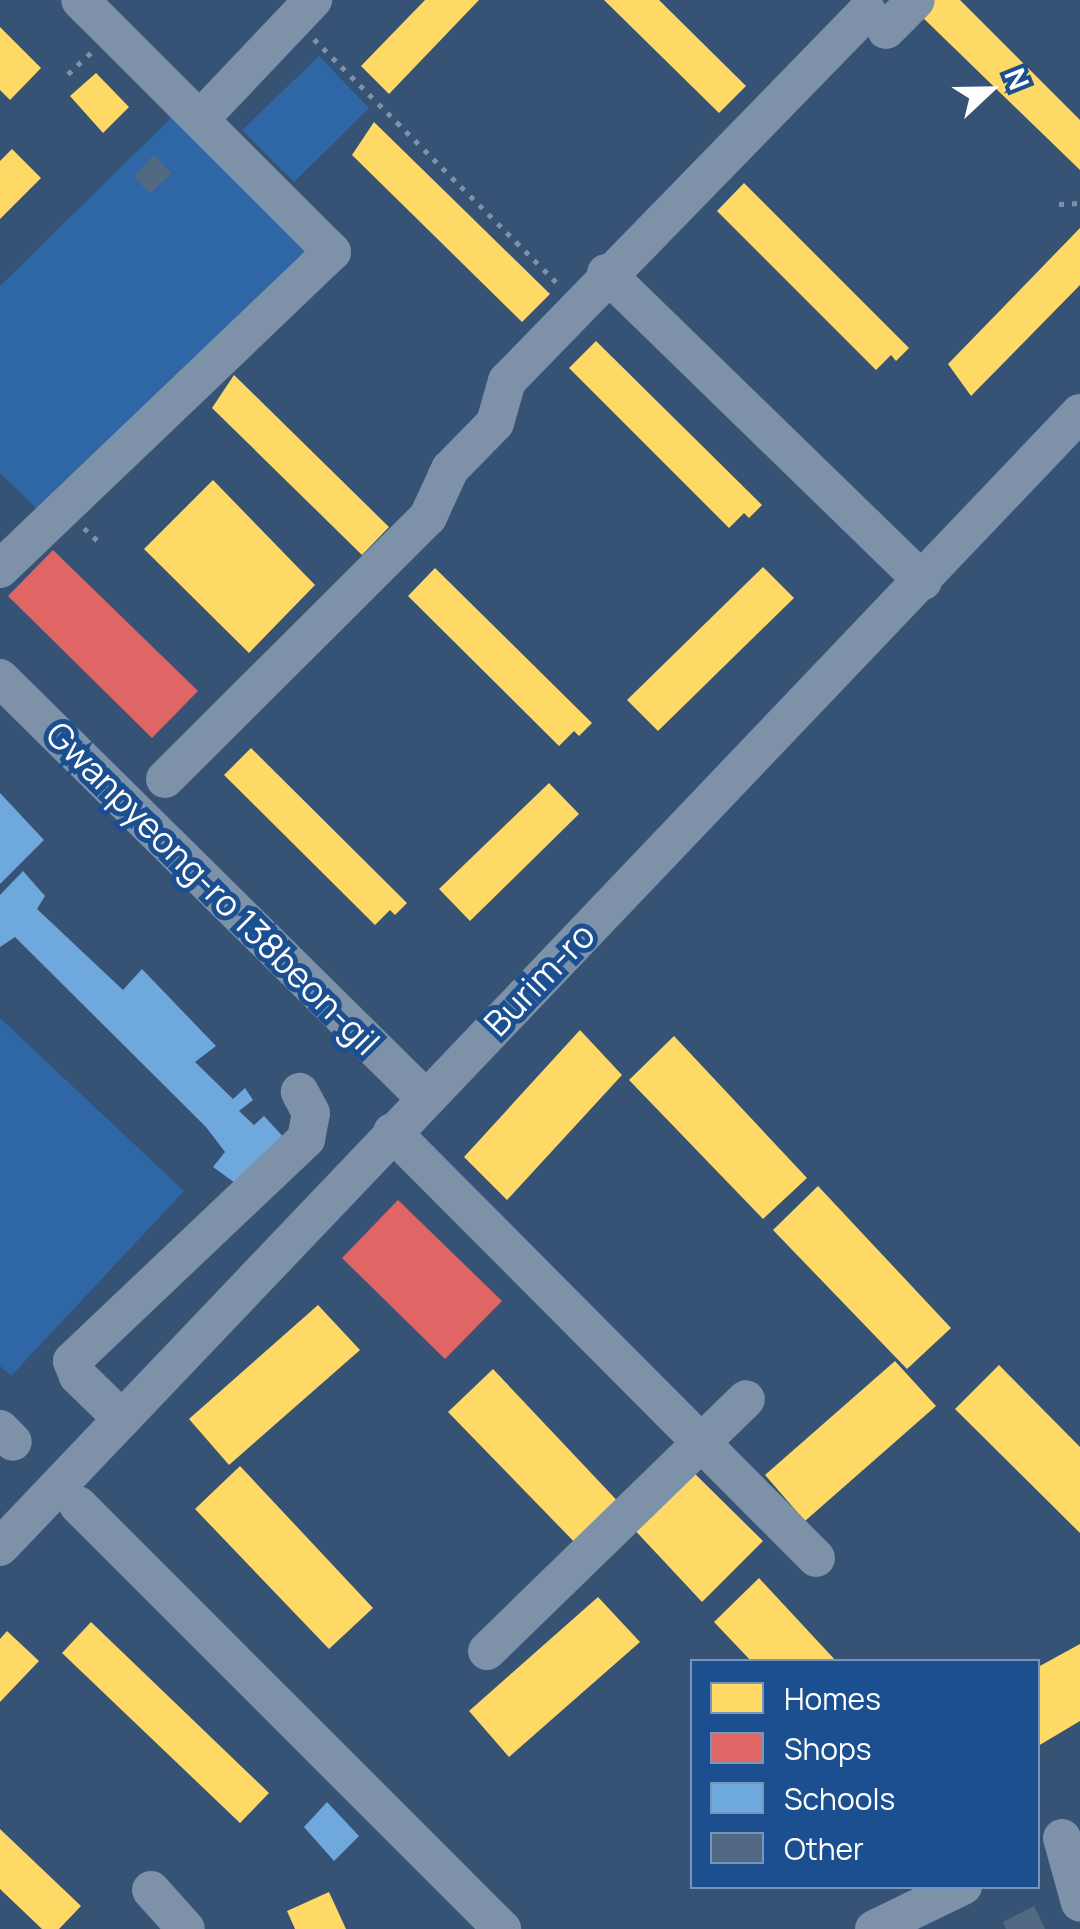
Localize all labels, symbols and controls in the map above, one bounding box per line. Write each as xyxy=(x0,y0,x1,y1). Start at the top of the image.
north arrow xyxy=(940,40,1040,140)
text: N xyxy=(996,62,1039,95)
street label: Gwanpyeong-ro 138beon-gil xyxy=(38,713,388,1063)
street label: Burim-ro xyxy=(475,914,603,1044)
legend xyxy=(690,1659,1040,1889)
text: Homes xyxy=(784,1678,881,1719)
text: Shops xyxy=(784,1728,871,1769)
text: Schools xyxy=(784,1778,895,1819)
text: Other xyxy=(784,1828,864,1869)

